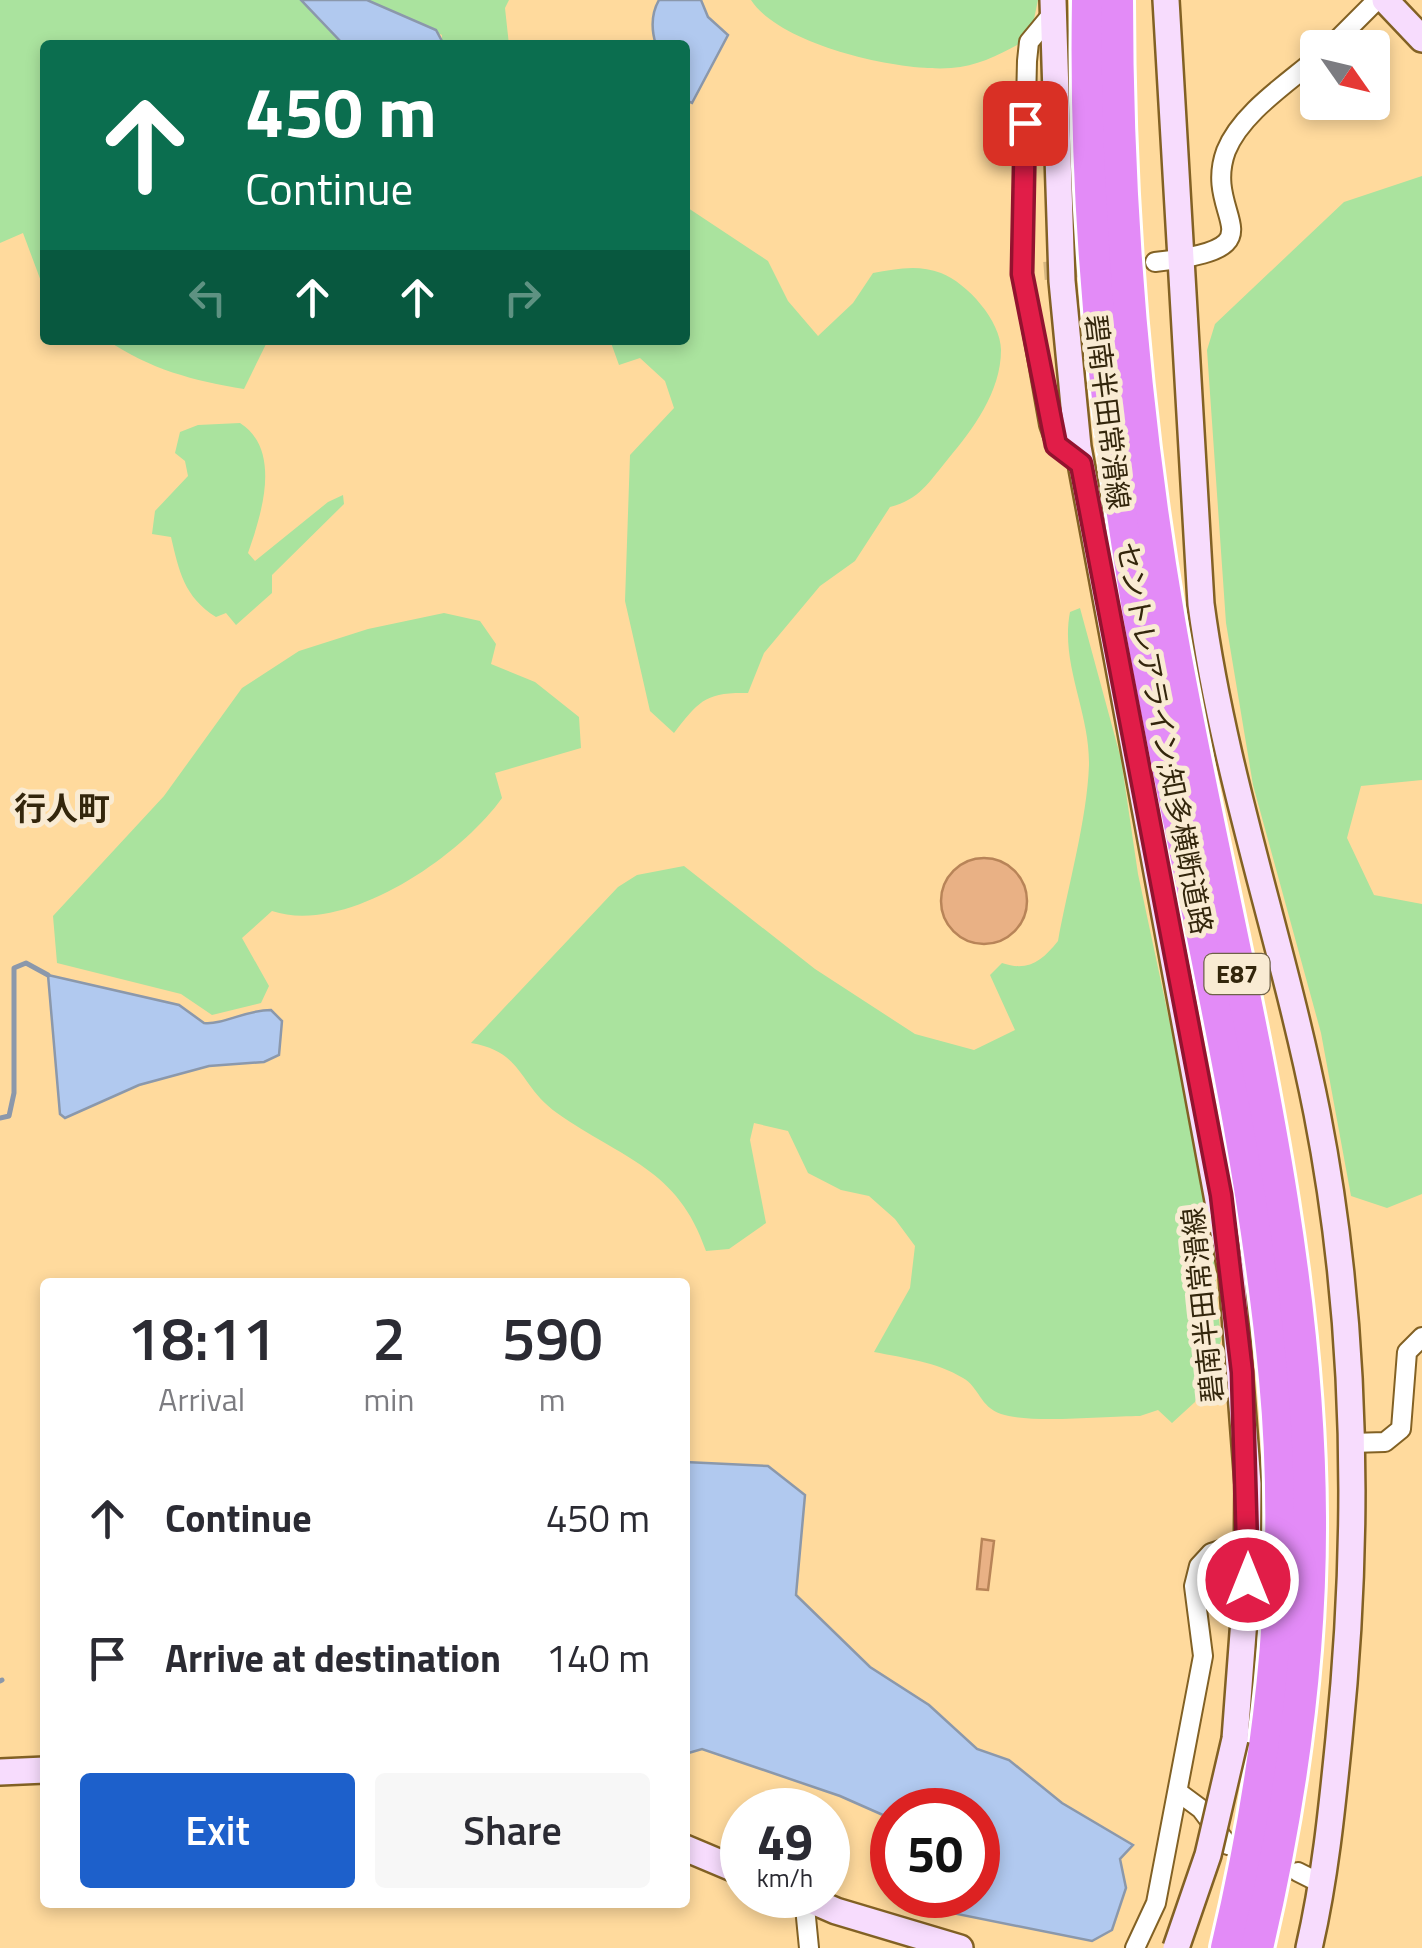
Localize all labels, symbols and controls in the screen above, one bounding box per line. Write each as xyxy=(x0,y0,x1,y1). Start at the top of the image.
north arrow xyxy=(1300,30,1390,120)
map controls xyxy=(1300,30,1390,120)
text: 450 m xyxy=(245,58,437,164)
icon: ahead xyxy=(80,80,210,210)
pin xyxy=(983,81,1068,166)
icon: arrive xyxy=(998,96,1053,151)
text: Continue xyxy=(245,154,413,222)
icon: left xyxy=(180,270,235,325)
icon: ahead xyxy=(285,270,340,325)
icon: ahead xyxy=(390,270,445,325)
icon: right xyxy=(495,270,550,325)
street label: 碧南半田常滑線 xyxy=(1075,312,1141,512)
street label: セントレアライン;知多横断道路 xyxy=(1106,538,1224,938)
district label: 行人町 xyxy=(14,784,110,832)
road number: E87 xyxy=(1204,954,1270,994)
street label: 碧南半田常滑線 xyxy=(1170,1205,1234,1405)
text: 18:11 xyxy=(127,1292,276,1383)
text: 2 xyxy=(372,1292,406,1383)
text: 590 xyxy=(502,1292,603,1383)
text: Arrival xyxy=(158,1375,245,1423)
text: min xyxy=(363,1375,414,1423)
text: m xyxy=(539,1375,566,1423)
text: Continue xyxy=(165,1489,312,1547)
text: 450 m xyxy=(546,1489,650,1547)
icon: ahead xyxy=(80,1491,135,1546)
position arrow xyxy=(1196,1528,1300,1632)
text: Arrive at destination xyxy=(165,1629,501,1687)
text: 140 m xyxy=(546,1629,650,1687)
icon: arrive xyxy=(80,1631,135,1686)
button: Exit xyxy=(80,1773,355,1888)
button: Share xyxy=(375,1773,650,1888)
speed limit sign: 50 xyxy=(870,1788,1000,1918)
text: 49 xyxy=(757,1803,813,1879)
text: km/h xyxy=(757,1859,813,1897)

